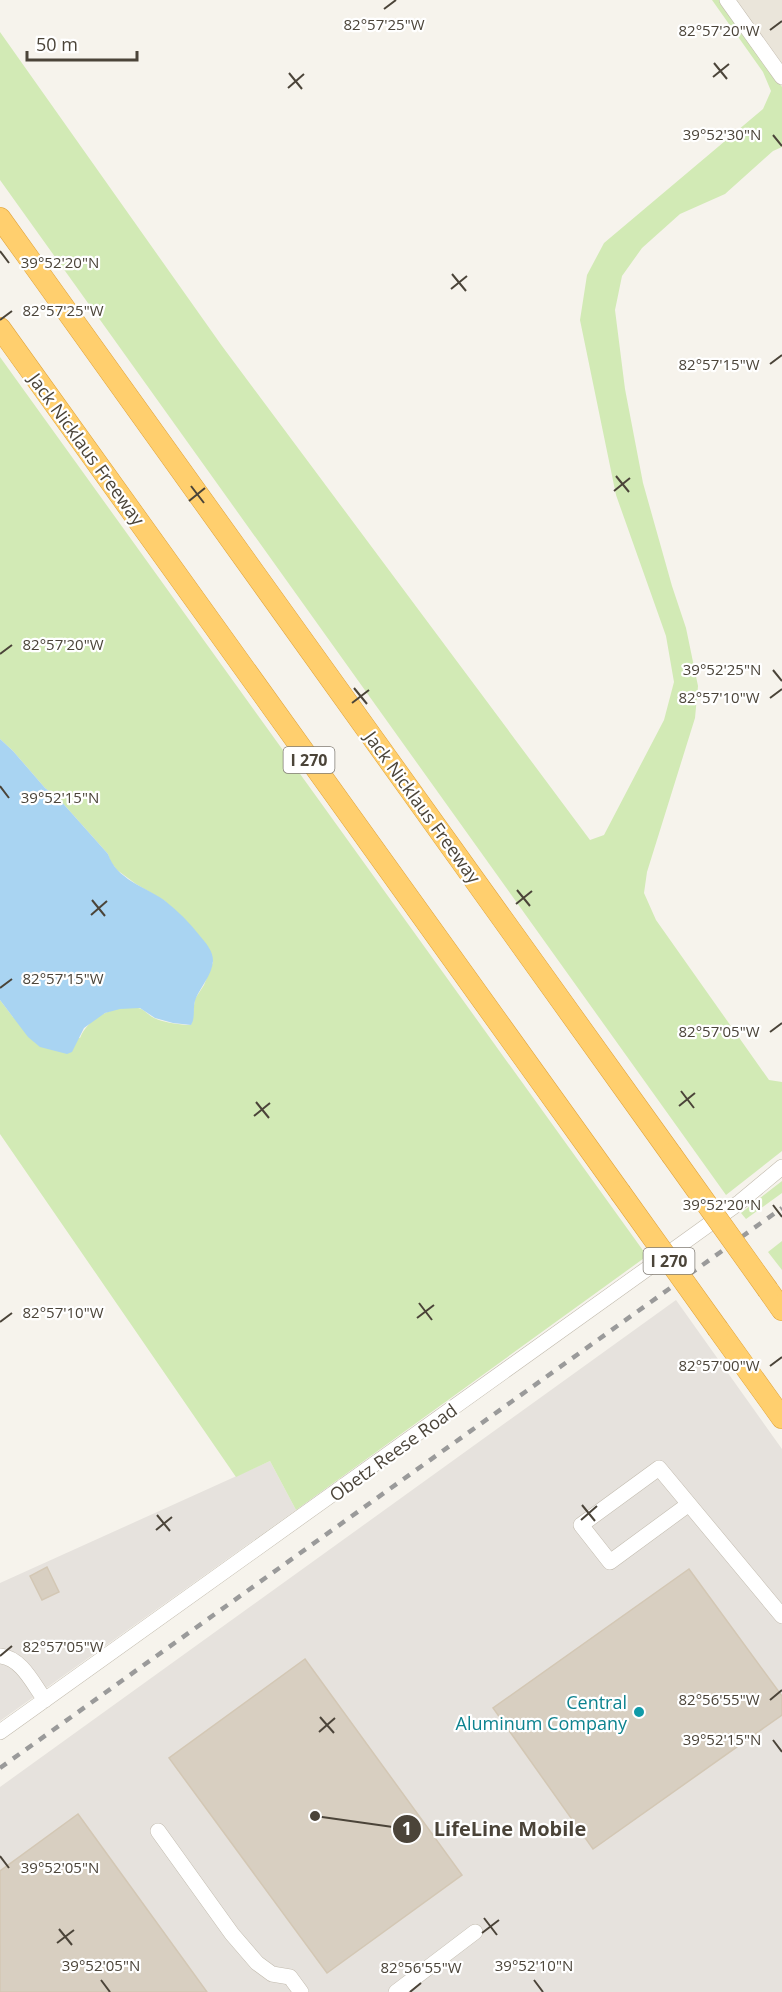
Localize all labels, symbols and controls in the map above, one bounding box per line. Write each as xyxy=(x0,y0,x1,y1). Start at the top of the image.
text: 82°57'25"W xyxy=(344,14,425,34)
text: 82°57'20"W xyxy=(679,20,760,40)
scale bar xyxy=(27,24,136,62)
text: 50 m xyxy=(36,32,78,56)
text: 39°52'30"N xyxy=(683,124,761,144)
text: 39°52'20"N xyxy=(21,252,99,272)
text: 82°57'25"W xyxy=(23,300,104,320)
text: 82°57'15"W xyxy=(679,354,760,374)
street label: Jack Nicklaus Freeway xyxy=(22,367,151,531)
text: 82°57'20"W xyxy=(23,634,104,654)
text: 39°52'25"N xyxy=(683,659,761,679)
text: 82°57'10"W xyxy=(679,687,760,707)
street label: Jack Nicklaus Freeway xyxy=(358,725,487,889)
road number: I 270 xyxy=(284,747,334,773)
text: 39°52'15"N xyxy=(21,787,99,807)
text: 82°57'15"W xyxy=(23,968,104,988)
text: 82°57'05"W xyxy=(679,1021,760,1041)
text: 39°52'20"N xyxy=(683,1194,761,1214)
road number: I 270 xyxy=(644,1248,694,1274)
text: 82°57'10"W xyxy=(23,1302,104,1322)
text: 82°57'00"W xyxy=(679,1355,760,1375)
street label: Obetz Reese Road xyxy=(324,1398,462,1506)
text: 82°57'05"W xyxy=(23,1636,104,1656)
text: 82°56'55"W xyxy=(679,1689,760,1709)
place label: Central Aluminum Company xyxy=(456,1690,628,1735)
marker: Central Aluminum Company xyxy=(632,1705,646,1719)
text: 39°52'15"N xyxy=(683,1729,761,1749)
callout: LifeLine Mobile xyxy=(392,1810,598,1848)
text: LifeLine Mobile xyxy=(434,1815,586,1842)
text: 1 xyxy=(402,1816,412,1840)
text: 39°52'05"N xyxy=(21,1857,99,1877)
text: 39°52'05"N xyxy=(62,1955,140,1975)
text: 39°52'10"N xyxy=(495,1955,573,1975)
text: 82°56'55"W xyxy=(381,1957,462,1977)

